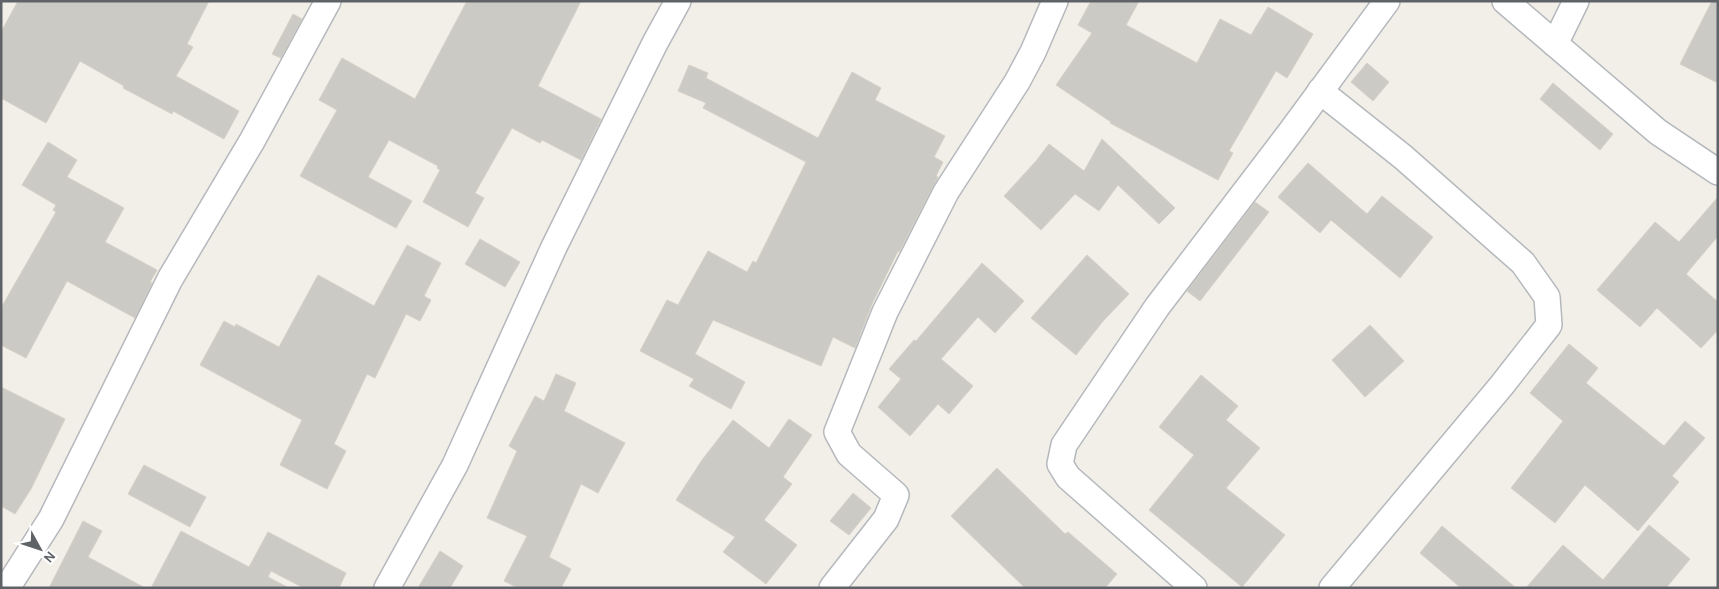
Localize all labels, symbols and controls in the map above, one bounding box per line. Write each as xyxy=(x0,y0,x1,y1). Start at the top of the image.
north arrow xyxy=(15,524,65,574)
text: N xyxy=(40,548,59,566)

